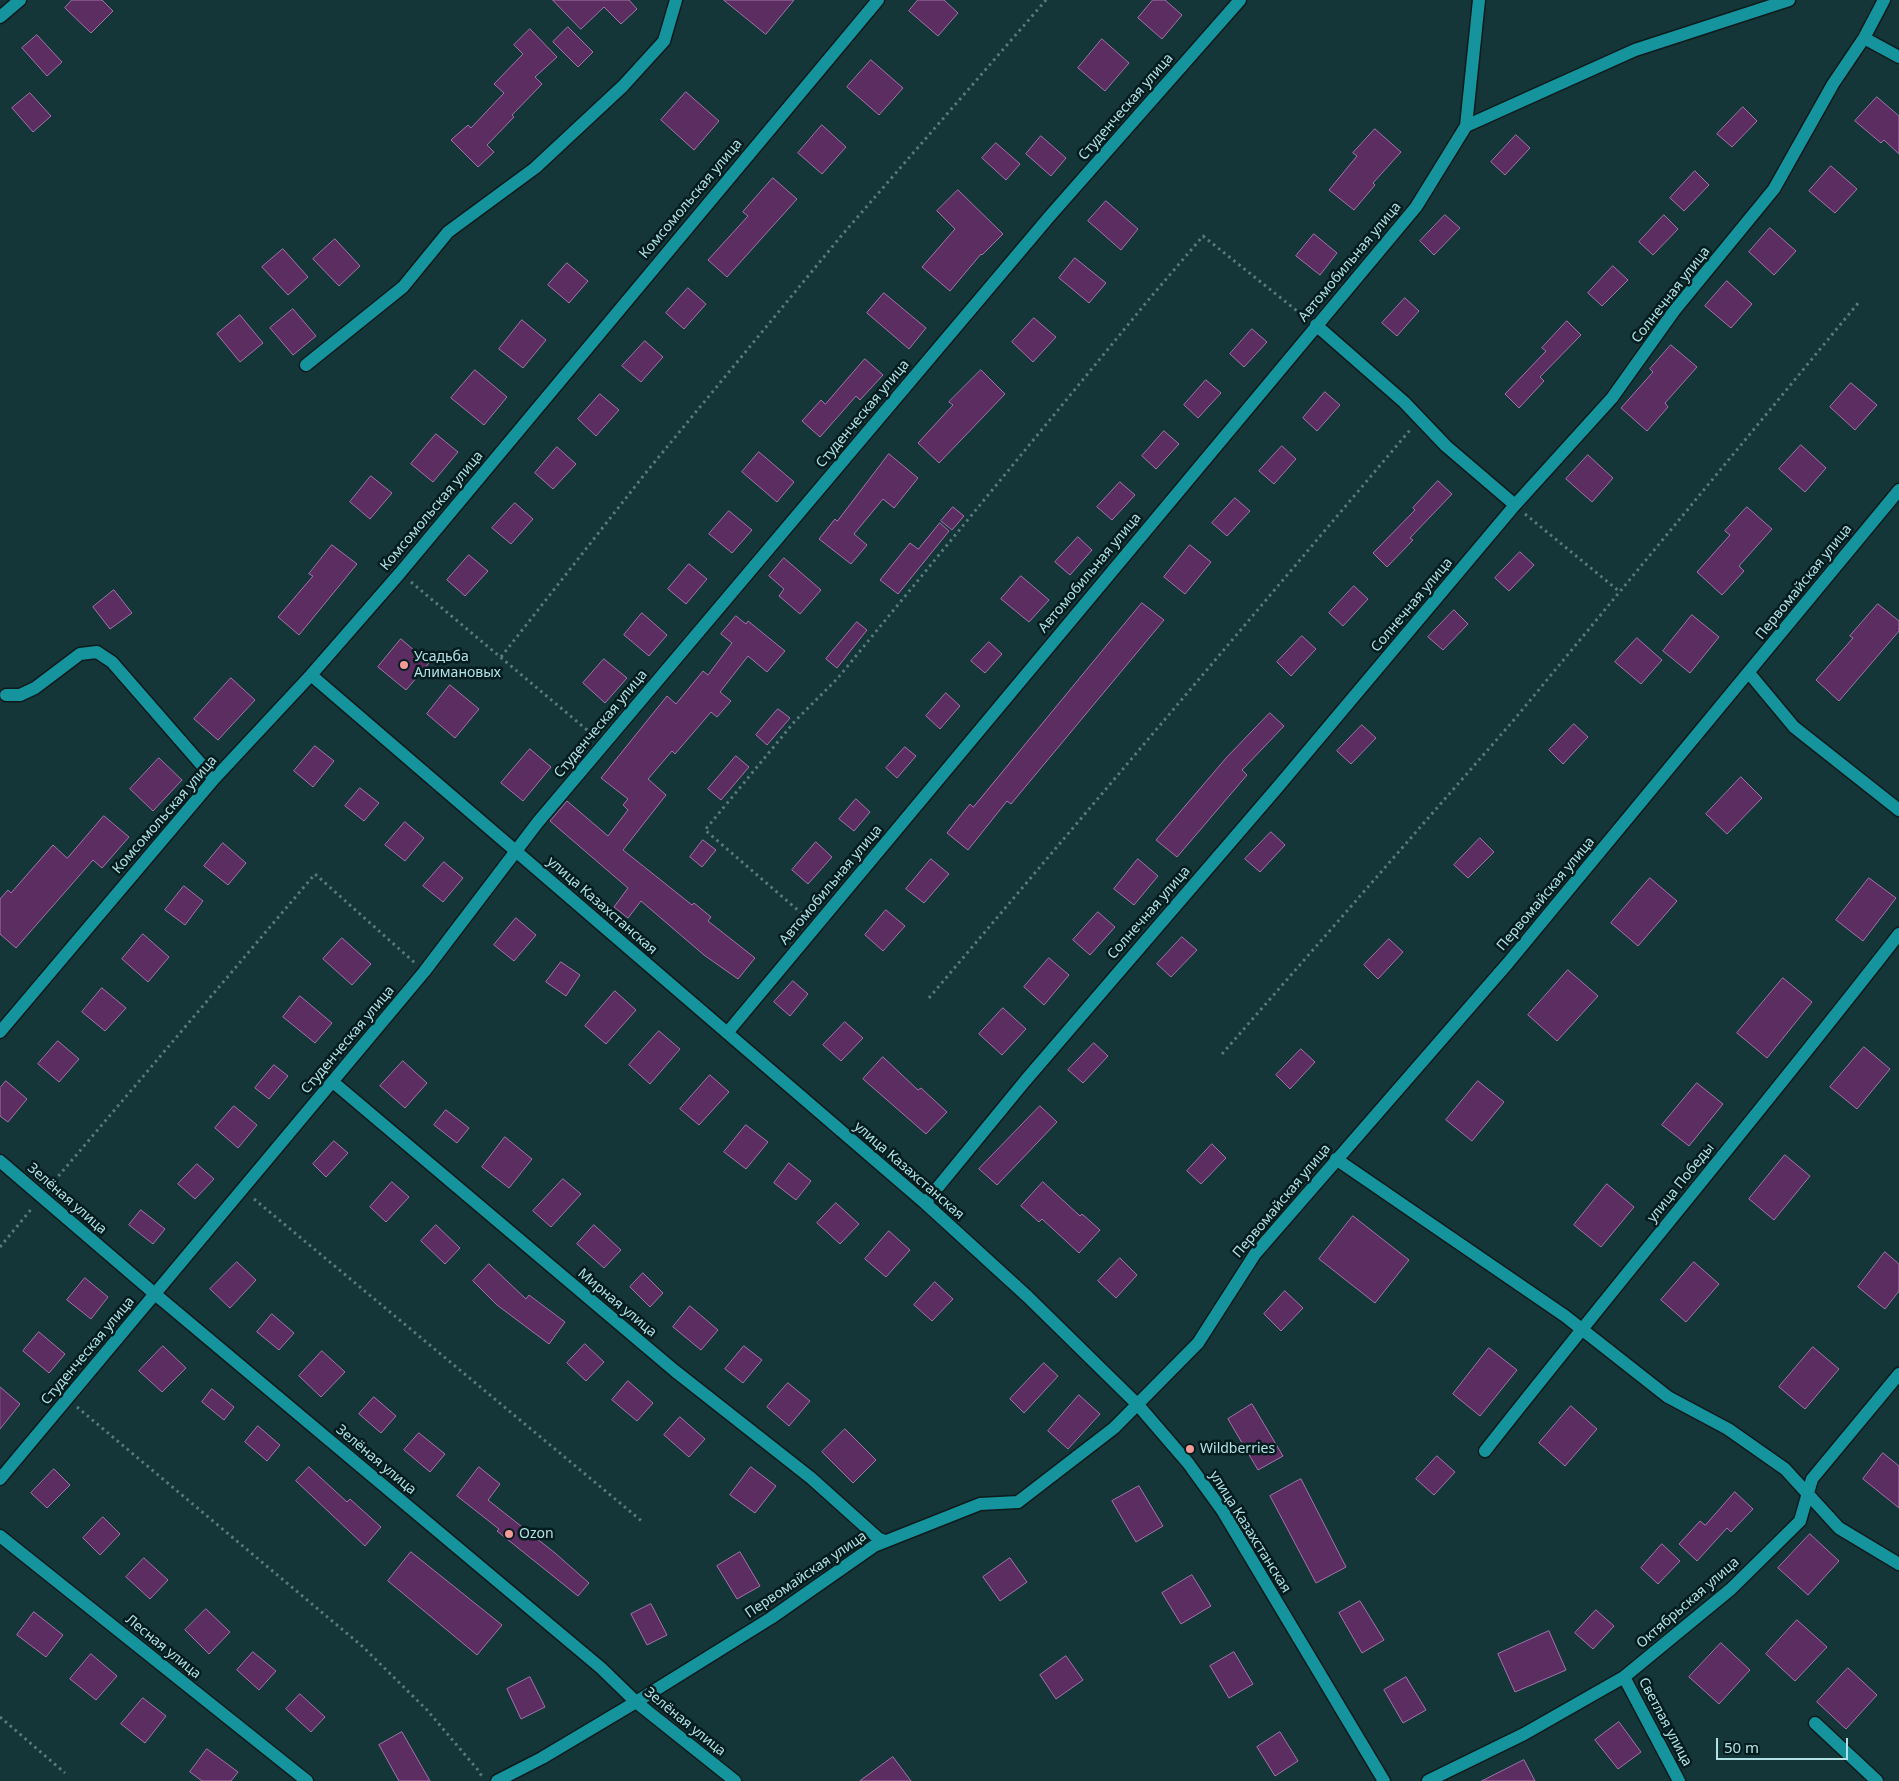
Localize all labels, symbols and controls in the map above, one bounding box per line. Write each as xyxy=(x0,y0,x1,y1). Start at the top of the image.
street label: Студенческая улица xyxy=(1075,50,1177,164)
street label: Комсомольская улица xyxy=(636,136,746,262)
street label: Автомобильная улица xyxy=(1295,199,1405,325)
street label: Солнечная улица xyxy=(1628,243,1714,347)
street label: Студенческая улица xyxy=(813,357,913,471)
street label: Комсомольская улица xyxy=(377,448,487,574)
street label: Автомобильная улица xyxy=(1035,510,1145,636)
street label: Первомайская улица xyxy=(1752,521,1856,643)
street label: Солнечная улица xyxy=(1368,555,1456,655)
place label: Усадьба Алимановых xyxy=(414,649,501,682)
marker: Усадьба Алимановых xyxy=(398,659,410,671)
street label: Студенческая улица xyxy=(551,667,651,781)
street label: Комсомольская улица xyxy=(109,753,221,877)
street label: Автомобильная улица xyxy=(776,822,886,948)
street label: Первомайская улица xyxy=(1494,834,1598,954)
street label: улица Казахстанская xyxy=(543,854,661,958)
street label: Солнечная улица xyxy=(1104,863,1194,963)
street label: Студенческая улица xyxy=(298,983,398,1097)
street label: улица Казахстанская xyxy=(850,1119,968,1223)
street label: улица Победы xyxy=(1644,1140,1718,1226)
street label: Первомайская улица xyxy=(1230,1141,1334,1261)
street label: Зелёная улица xyxy=(24,1160,110,1238)
street label: Мирная улица xyxy=(574,1265,660,1341)
street label: Студенческая улица xyxy=(38,1294,138,1408)
street label: Зелёная улица xyxy=(332,1422,420,1498)
place label: Wildberries xyxy=(1200,1441,1275,1457)
marker: Wildberries xyxy=(1184,1443,1196,1455)
street label: улица Казахстанская xyxy=(1206,1468,1294,1596)
place label: Ozon xyxy=(519,1526,554,1542)
marker: Ozon xyxy=(503,1528,515,1540)
street label: Первомайская улица xyxy=(742,1528,870,1622)
street label: Октябрьская улица xyxy=(1633,1554,1743,1652)
street label: Лесная улица xyxy=(122,1611,204,1683)
street label: Светлая улица xyxy=(1635,1675,1695,1769)
street label: Зелёная улица xyxy=(641,1684,729,1760)
scale bar xyxy=(1719,1728,1852,1760)
text: 50 m xyxy=(1724,1737,1759,1757)

